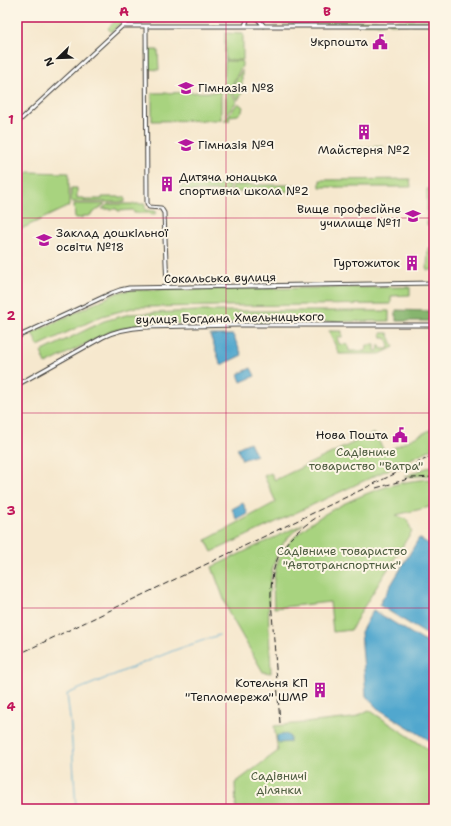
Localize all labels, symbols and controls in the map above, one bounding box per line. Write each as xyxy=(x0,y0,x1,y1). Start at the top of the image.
text: A xyxy=(119,3,129,20)
text: B xyxy=(323,3,331,20)
public building icon: Укрпошта xyxy=(371,33,389,51)
place label: Укрпошта xyxy=(310,34,369,50)
north arrow xyxy=(38,38,78,78)
text: N xyxy=(41,55,58,69)
school or university icon: Гімназія №8 xyxy=(177,79,195,97)
place label: Гімназія №8 xyxy=(198,80,274,96)
text: 1 xyxy=(8,111,14,128)
building icon: Майстерня №2 xyxy=(355,123,373,141)
school or university icon: Гімназія №9 xyxy=(177,136,195,154)
place label: Гімназія №9 xyxy=(198,137,274,153)
place label: Майстерня №2 xyxy=(318,142,410,158)
place label: Дитяча юнацька спортивна школа №2 xyxy=(179,169,309,199)
building icon: Дитяча юнацька спортивна школа №2 xyxy=(158,175,176,193)
place label: Вище професійне училище №11 xyxy=(297,201,401,231)
school or university icon: Вище професійне училище №11 xyxy=(404,207,422,225)
place label: Заклад дошкільної освіти №18 xyxy=(56,225,169,255)
school or university icon: Заклад дошкільної освіти №18 xyxy=(35,231,53,249)
building icon: Гуртожиток xyxy=(403,254,421,272)
place label: Гуртожиток xyxy=(333,255,401,271)
street label: Сокальська вулиця xyxy=(164,269,276,287)
text: 2 xyxy=(6,307,16,324)
street label: вулиця Богдана Хмельницького xyxy=(136,308,324,328)
public building icon: Нова Пошта xyxy=(391,426,409,444)
place label: Нова Пошта xyxy=(316,427,389,443)
park label: Садівниче товариство "Ватра" xyxy=(309,444,423,474)
text: 3 xyxy=(6,502,16,519)
park label: Садівниче товариство "Автотранспортник" xyxy=(277,543,407,573)
place label: Котельня КП "Тепломережа" ШМР xyxy=(185,675,308,705)
building icon: Котельня КП "Тепломережа" ШМР xyxy=(311,681,329,699)
text: 4 xyxy=(6,698,16,715)
park label: Садівничі ділянки xyxy=(251,768,307,798)

